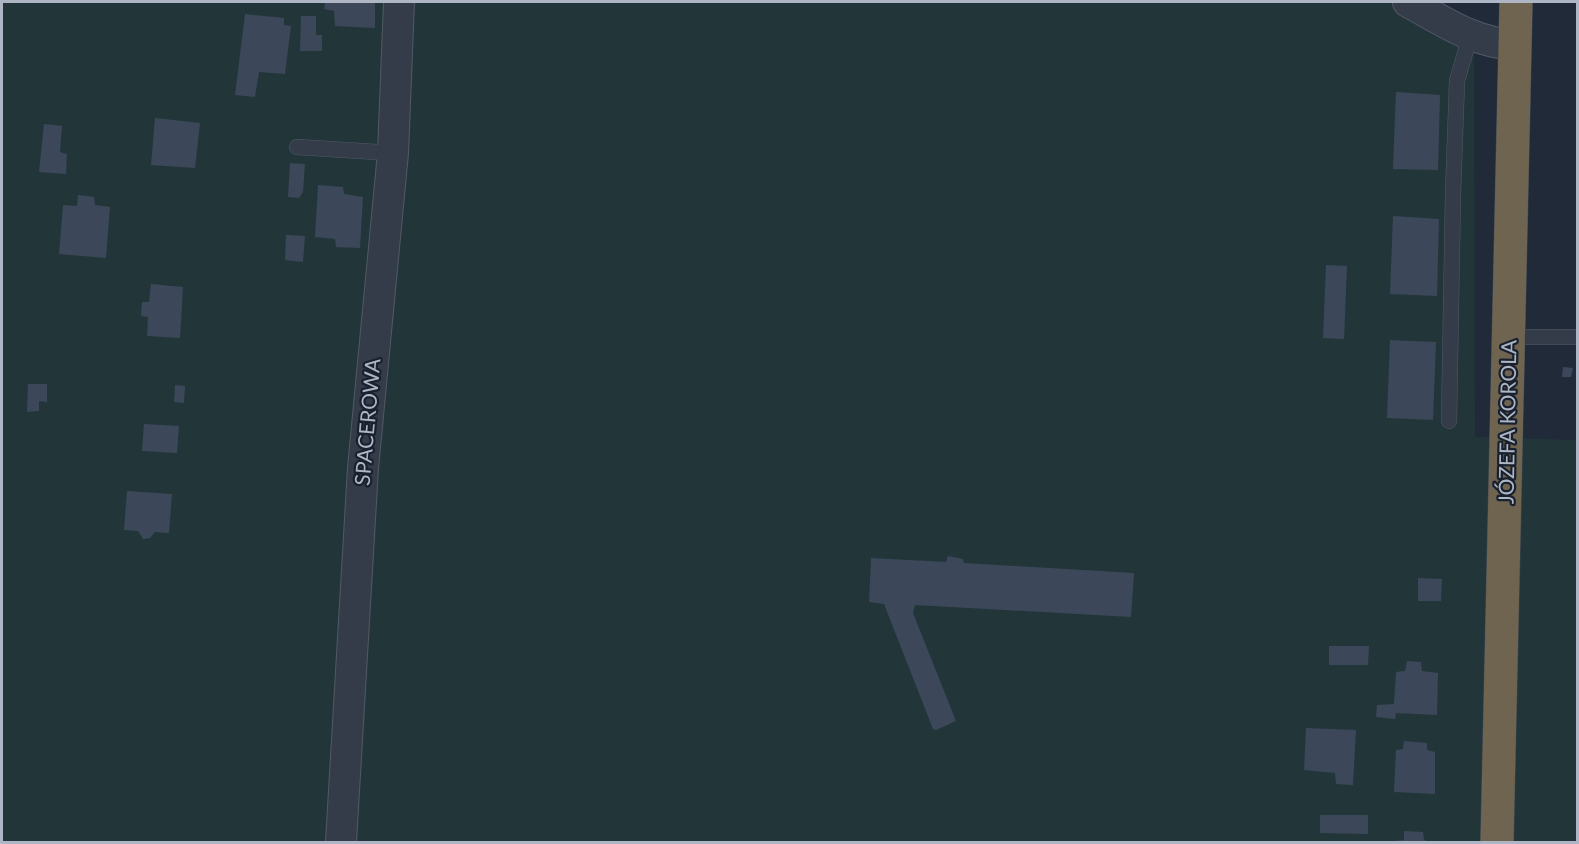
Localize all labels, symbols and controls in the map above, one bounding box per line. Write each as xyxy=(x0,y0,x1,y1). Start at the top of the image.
street label: JÓZEFA KOROLA xyxy=(1493,339,1520,504)
street label: SPACEROWA xyxy=(348,356,385,487)

